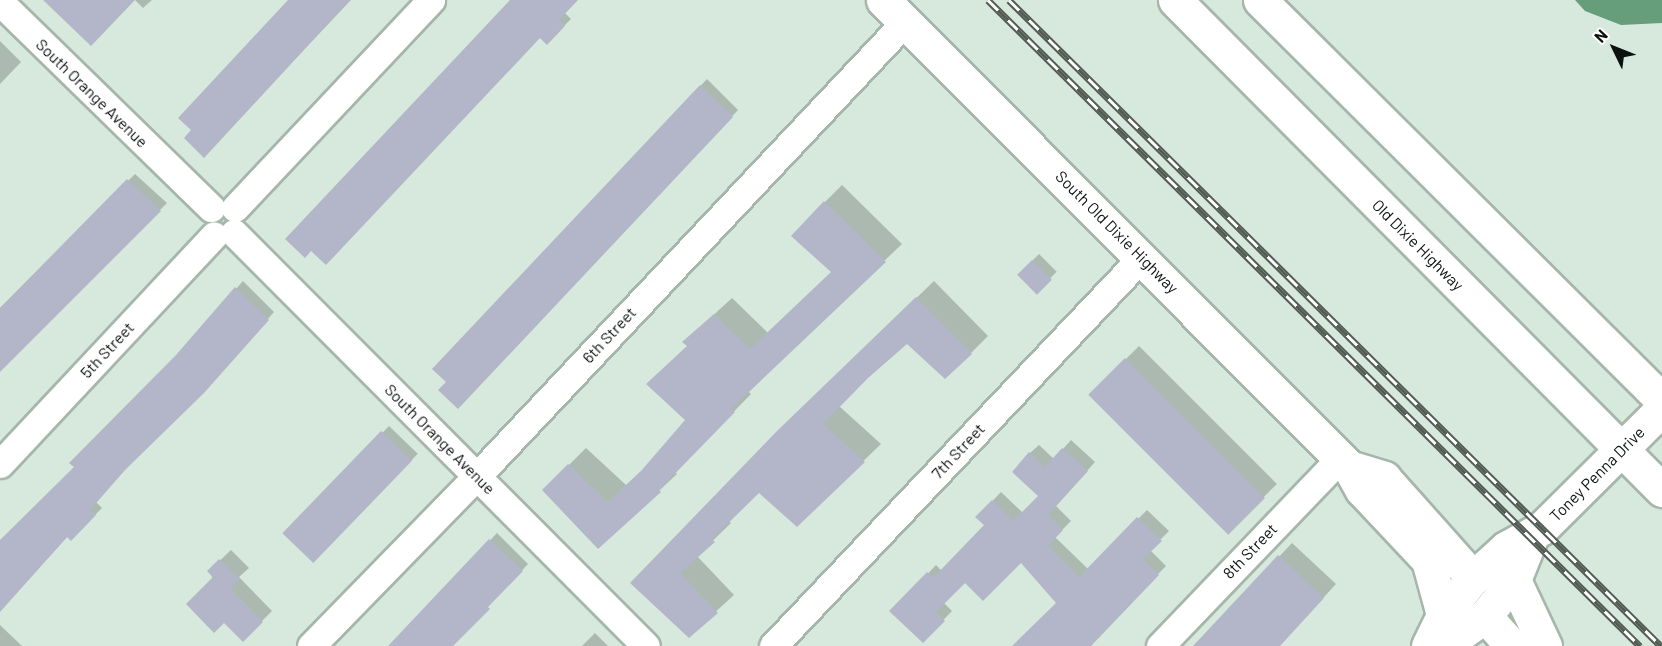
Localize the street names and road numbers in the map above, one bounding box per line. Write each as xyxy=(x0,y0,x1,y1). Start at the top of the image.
street label: South Orange Avenue xyxy=(32,35,152,151)
street label: South Old Dixie Highway xyxy=(1052,167,1182,297)
street label: Old Dixie Highway xyxy=(1368,195,1468,295)
street label: 6th Street xyxy=(578,303,640,367)
street label: 5th Street xyxy=(76,318,138,382)
street label: South Orange Avenue xyxy=(381,380,499,498)
street label: 7th Street xyxy=(927,419,989,483)
street label: Toney Penna Drive xyxy=(1546,423,1648,525)
street label: 8th Street xyxy=(1219,519,1281,583)

